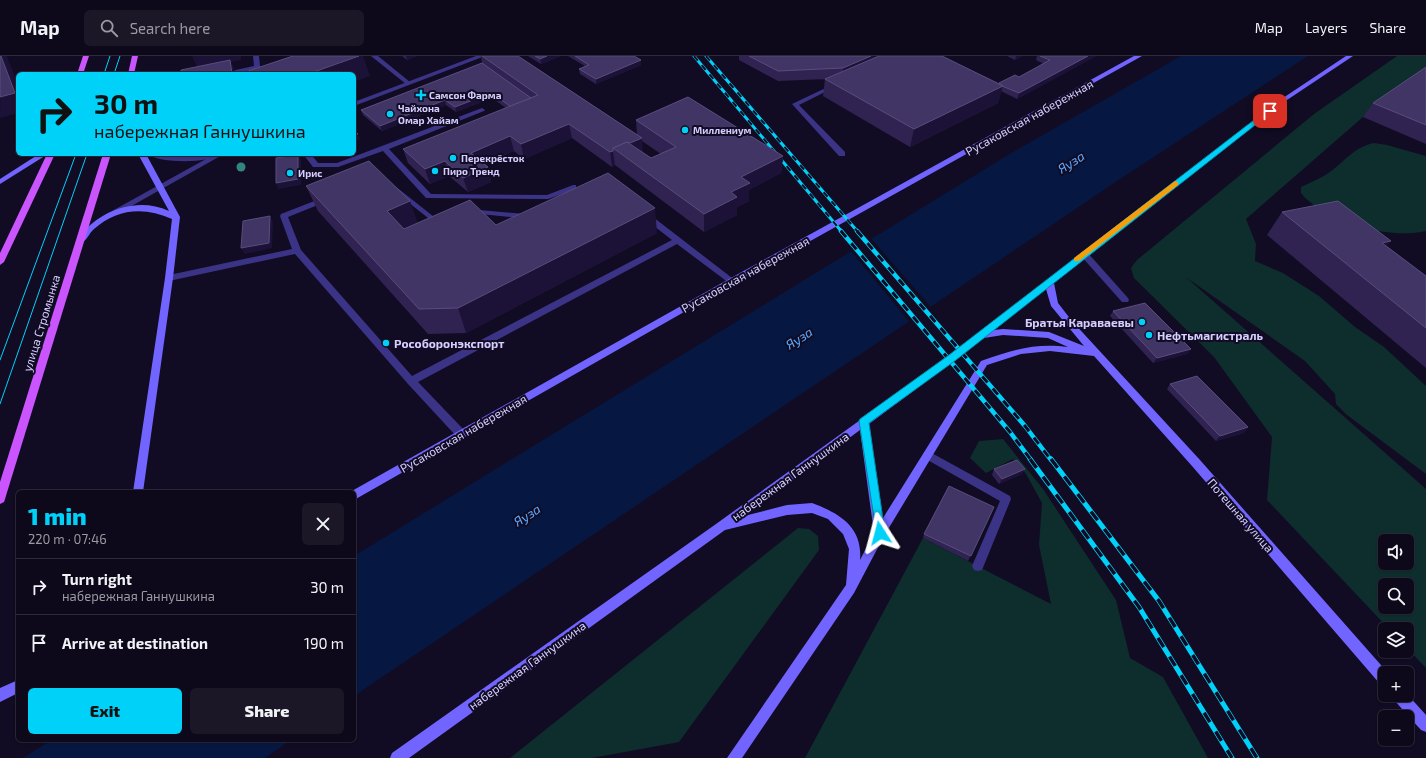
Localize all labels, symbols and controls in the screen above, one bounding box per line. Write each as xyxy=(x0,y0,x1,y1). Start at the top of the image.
search box xyxy=(84,10,364,46)
text: Map xyxy=(20,16,60,39)
icon: search xyxy=(98,17,120,39)
text: Search here xyxy=(130,19,210,37)
text: Map xyxy=(1255,19,1283,36)
text: Layers xyxy=(1305,19,1347,36)
text: Share xyxy=(1369,19,1406,36)
street label: Русаковская набережная xyxy=(963,76,1096,159)
text: 30 m xyxy=(94,86,158,120)
icon: right xyxy=(28,88,80,140)
place label: Самсон Фарма xyxy=(429,89,502,101)
marker: Самсон Фарма xyxy=(416,90,426,100)
pin xyxy=(1253,94,1287,128)
icon: arrive xyxy=(1259,100,1281,122)
place label: Чайхона Омар Хайам xyxy=(398,102,459,126)
marker: Чайхона Омар Хайам xyxy=(385,109,395,119)
text: набережная Ганнушкина xyxy=(94,120,306,142)
place label: Миллениум xyxy=(693,124,752,136)
marker: Миллениум xyxy=(680,125,690,135)
water label: Яуза xyxy=(1054,148,1088,176)
place label: Перекрёсток xyxy=(461,152,525,164)
marker: Перекрёсток xyxy=(448,153,458,163)
place label: Пиро Тренд xyxy=(443,165,500,177)
marker: Пиро Тренд xyxy=(430,166,440,176)
place label: Ирис xyxy=(298,167,322,179)
marker: Ирис xyxy=(285,168,295,178)
street label: Русаковская набережная xyxy=(679,233,812,316)
street label: улица Стромынка xyxy=(20,273,63,373)
place label: Братья Караваевы xyxy=(1025,315,1134,329)
marker: Братья Караваевы xyxy=(1137,317,1147,327)
water label: Яуза xyxy=(783,323,815,353)
place label: Нефтьмагистраль xyxy=(1157,328,1264,342)
marker: Нефтьмагистраль xyxy=(1144,330,1154,340)
place label: Рособоронэкспорт xyxy=(394,336,504,350)
marker: Рособоронэкспорт xyxy=(381,338,391,348)
street label: Русаковская набережная xyxy=(397,391,529,476)
street label: набережная Ганнушкина xyxy=(729,429,852,524)
street label: Потешная улица xyxy=(1204,475,1277,555)
water label: Яуза xyxy=(511,500,543,530)
text: 1 min xyxy=(28,501,87,530)
button: close xyxy=(302,503,344,545)
position arrow xyxy=(859,512,901,554)
text: 220 m · 07:46 xyxy=(28,531,107,547)
map controls xyxy=(1378,534,1414,746)
button: sound xyxy=(1378,534,1414,570)
text: Turn right xyxy=(62,570,132,588)
icon: right xyxy=(28,576,50,598)
text: 30 m xyxy=(310,578,344,596)
button: search xyxy=(1378,578,1414,614)
text: набережная Ганнушкина xyxy=(62,588,215,604)
street label: набережная Ганнушкина xyxy=(466,618,589,713)
button: layers xyxy=(1378,622,1414,658)
icon: arrive xyxy=(28,632,50,654)
text: Arrive at destination xyxy=(62,634,208,652)
text: 190 m xyxy=(304,634,344,652)
button: + xyxy=(1378,666,1414,702)
button: Exit xyxy=(28,688,182,734)
button: Share xyxy=(190,688,344,734)
button: − xyxy=(1378,710,1414,746)

